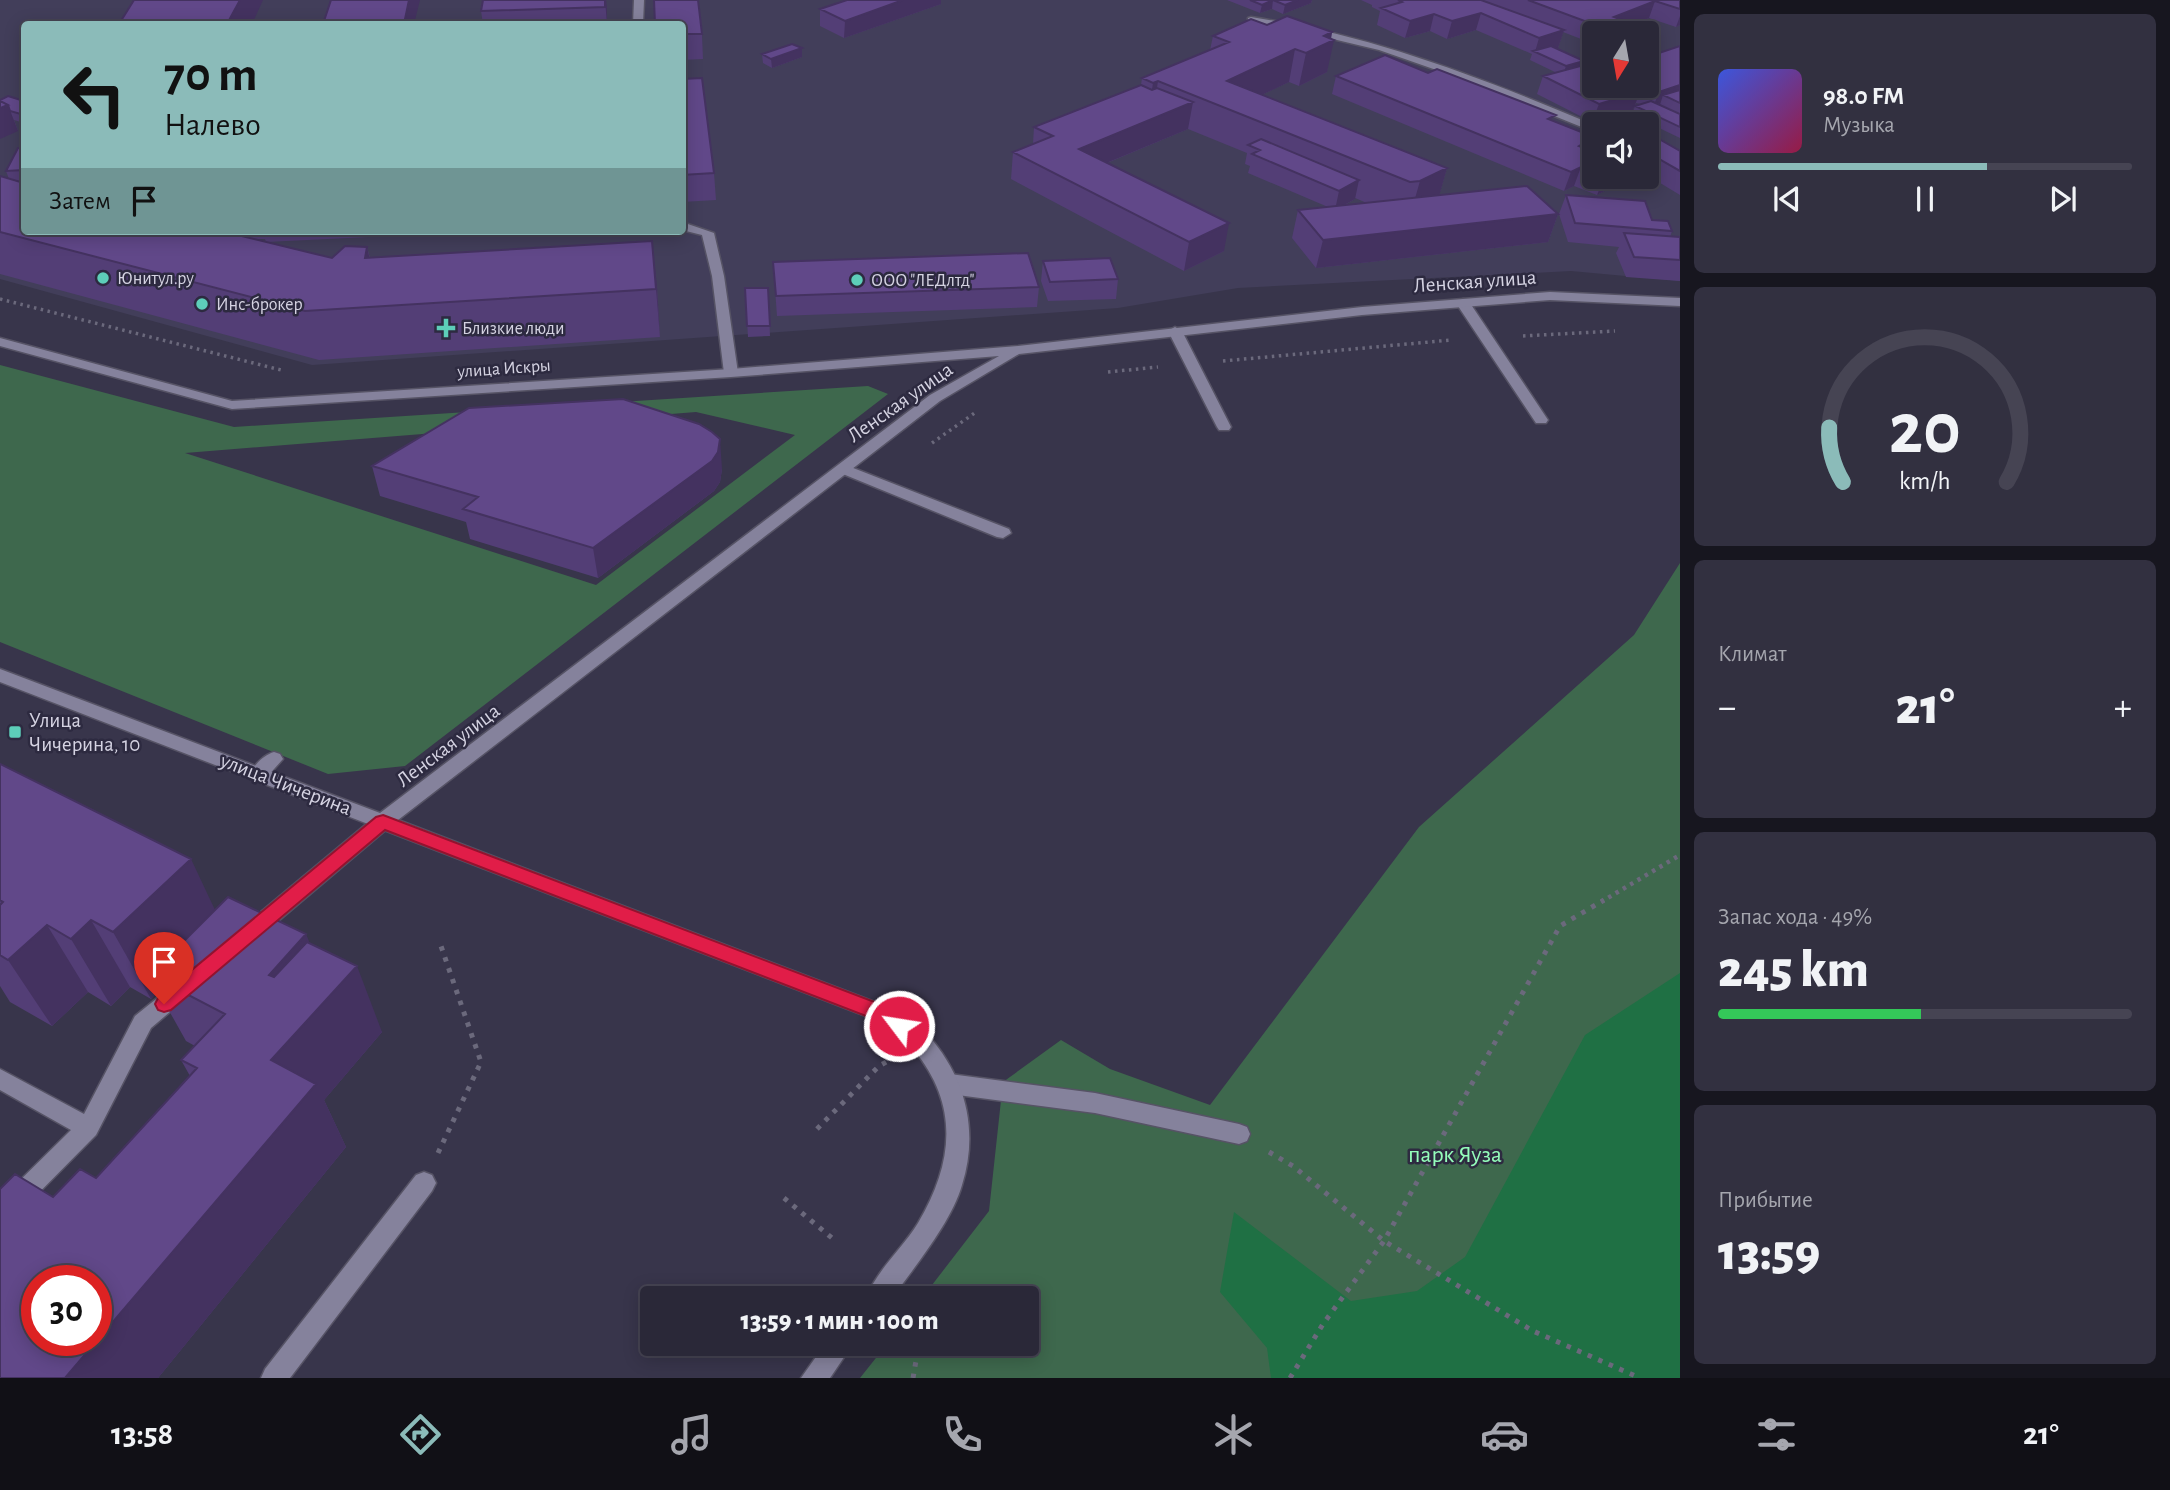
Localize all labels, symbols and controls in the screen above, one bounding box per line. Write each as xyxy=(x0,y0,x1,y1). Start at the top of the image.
north arrow xyxy=(1582,21,1659,98)
map controls xyxy=(1582,21,1659,189)
icon: left xyxy=(49,49,140,140)
text: 70 m xyxy=(164,51,258,100)
text: 98.0 FM xyxy=(1823,83,1904,109)
text: Налево xyxy=(164,109,261,141)
button: sound xyxy=(1582,112,1659,189)
text: Музыка xyxy=(1823,114,1895,137)
icon: previous xyxy=(1768,180,1806,218)
icon: pause xyxy=(1906,180,1944,218)
icon: next xyxy=(2044,180,2082,218)
icon: arrive xyxy=(125,182,163,220)
text: Затем xyxy=(49,188,111,214)
street label: Ленская улица xyxy=(1413,267,1538,296)
marker: Юнитул.ру xyxy=(95,270,111,286)
place label: Юнитул.ру xyxy=(117,270,194,288)
marker: ООО "ЛЕДлтд" xyxy=(849,272,865,288)
place label: ООО "ЛЕДлтд" xyxy=(871,272,975,290)
place label: Инс-брокер xyxy=(216,295,303,314)
marker: Инс-брокер xyxy=(194,296,210,312)
marker: Близкие люди xyxy=(436,318,456,338)
place label: Близкие люди xyxy=(462,320,564,338)
street label: улица Искры xyxy=(456,357,551,381)
street label: Ленская улица xyxy=(844,358,957,446)
text: 20 xyxy=(1889,395,1961,468)
text: km/h xyxy=(1899,469,1951,494)
text: Климат xyxy=(1718,643,1787,666)
text: 21° xyxy=(1895,681,1955,733)
text: − xyxy=(1718,689,1736,727)
text: + xyxy=(2114,689,2132,727)
street label: Ленская улица xyxy=(393,700,504,791)
place label: Улица Чичерина, 10 xyxy=(29,710,140,755)
marker: Улица Чичерина, 10 xyxy=(7,724,23,740)
street label: улица Чичерина xyxy=(217,750,355,819)
text: Запас хода · 49% xyxy=(1718,906,1872,929)
pin xyxy=(134,932,194,1004)
icon: arrive xyxy=(145,943,183,981)
text: 245 km xyxy=(1718,944,1869,996)
position arrow xyxy=(862,989,936,1063)
park label: парк Яуза xyxy=(1408,1143,1502,1167)
text: Прибытие xyxy=(1718,1189,1813,1212)
text: 13:59 xyxy=(1718,1227,1820,1279)
speed limit sign: 30 xyxy=(21,1265,112,1356)
text: 13:59 · 1 мин · 100 m xyxy=(740,1308,939,1334)
icon: directions xyxy=(396,1410,445,1459)
icon: music xyxy=(667,1410,716,1459)
icon: phone xyxy=(938,1410,987,1459)
icon: climate xyxy=(1209,1410,1258,1459)
icon: car xyxy=(1480,1410,1529,1459)
icon: filters xyxy=(1752,1410,1801,1459)
text: 13:58 xyxy=(111,1418,173,1450)
text: 21° xyxy=(2023,1418,2059,1450)

